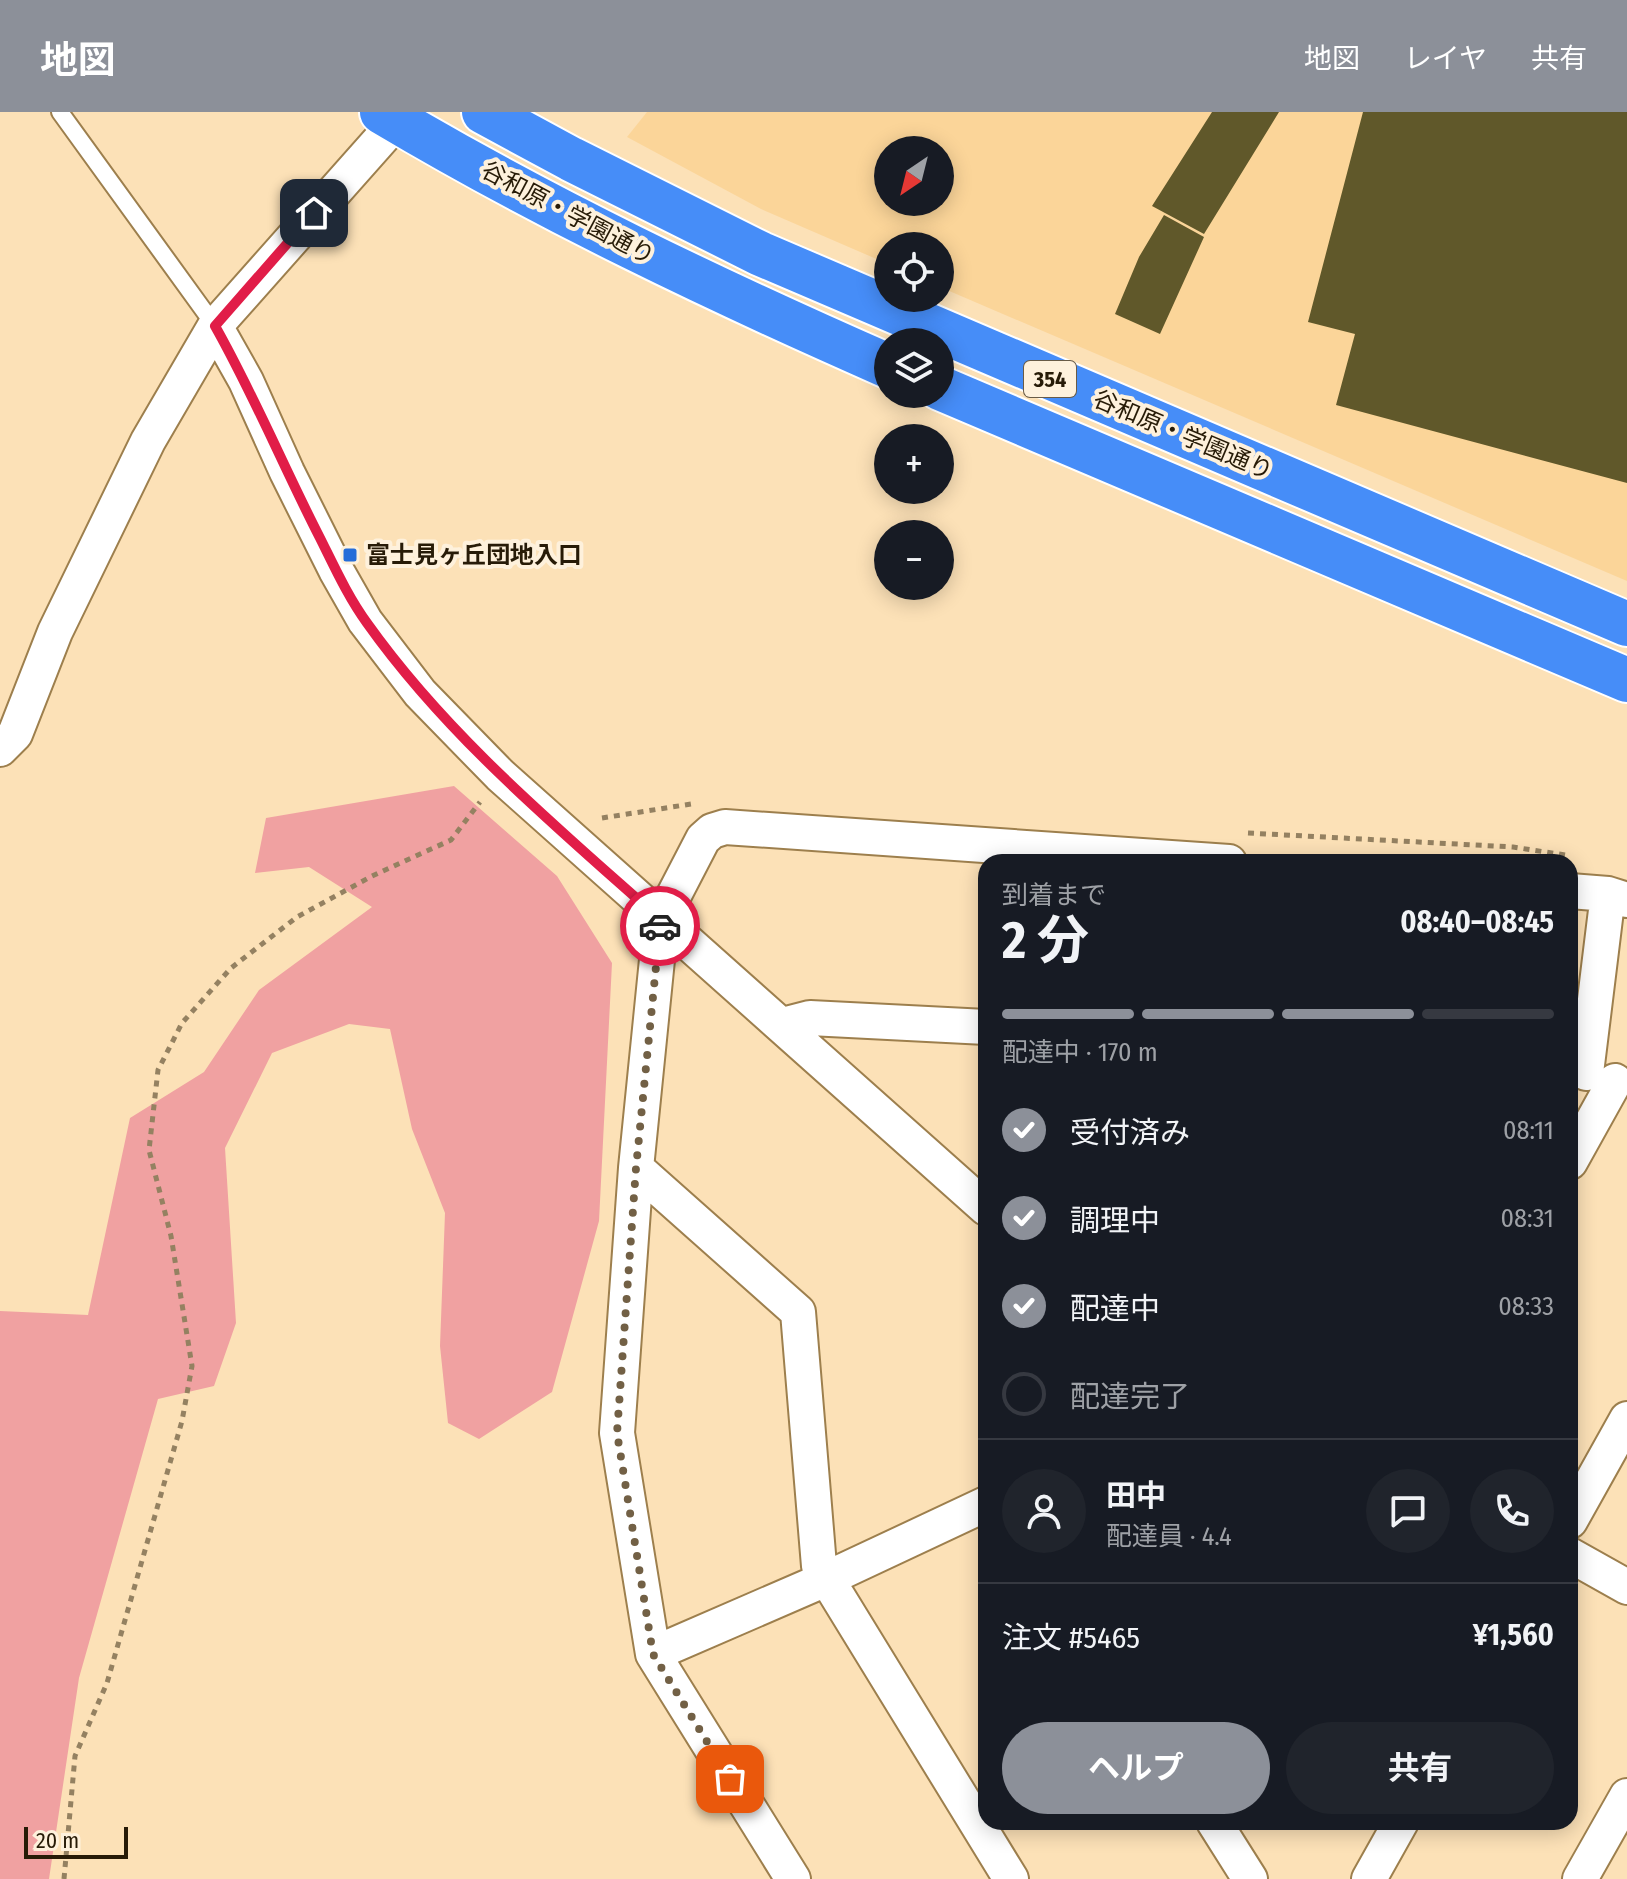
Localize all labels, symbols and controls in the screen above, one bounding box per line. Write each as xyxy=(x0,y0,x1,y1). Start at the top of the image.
text: 地図 xyxy=(40,37,116,83)
text: 地図 xyxy=(1304,42,1360,75)
text: レイヤ xyxy=(1404,42,1487,75)
text: 共有 xyxy=(1531,42,1587,75)
north arrow xyxy=(874,136,954,216)
map controls xyxy=(874,136,954,600)
street label: 谷和原・学園通り xyxy=(477,156,659,270)
pin xyxy=(280,179,348,247)
icon: home xyxy=(292,191,336,235)
button: locate xyxy=(874,232,954,312)
button: layers xyxy=(874,328,954,408)
road number: 354 xyxy=(1024,361,1076,397)
street label: 谷和原・学園通り xyxy=(1089,385,1277,485)
button: + xyxy=(874,424,954,504)
button: − xyxy=(874,520,954,600)
place label: 富士見ヶ丘団地入口 xyxy=(366,541,582,569)
marker: 富士見ヶ丘団地入口 xyxy=(341,546,359,564)
text: 到着まで xyxy=(1002,880,1106,911)
courier xyxy=(620,886,700,966)
icon: car xyxy=(638,904,682,948)
text: 08:40–08:45 xyxy=(1400,904,1554,940)
text: 2 分 xyxy=(1002,909,1089,972)
text: 配達中 · 170 m xyxy=(1002,1037,1158,1068)
icon: check xyxy=(1002,1108,1046,1152)
text: 受付済み xyxy=(1070,1115,1190,1151)
text: 08:11 xyxy=(1503,1115,1554,1146)
icon: check xyxy=(1002,1196,1046,1240)
text: 調理中 xyxy=(1070,1203,1160,1239)
text: 08:31 xyxy=(1500,1203,1554,1234)
icon: check xyxy=(1002,1284,1046,1328)
text: 配達中 xyxy=(1070,1291,1160,1327)
text: 08:33 xyxy=(1498,1291,1554,1322)
text: 配達完了 xyxy=(1070,1379,1190,1415)
button: person xyxy=(1002,1469,1086,1553)
button: chat xyxy=(1366,1469,1450,1553)
button: phone xyxy=(1470,1469,1554,1553)
text: 田中 xyxy=(1106,1478,1166,1514)
text: 配達員 · 4.4 xyxy=(1106,1521,1232,1552)
text: ¥1,560 xyxy=(1473,1617,1554,1653)
text: 注文 #5465 xyxy=(1002,1620,1140,1656)
button: ヘルプ xyxy=(1002,1722,1270,1814)
button: 共有 xyxy=(1286,1722,1554,1814)
pin xyxy=(696,1745,764,1813)
icon: bag xyxy=(708,1757,752,1801)
scale bar xyxy=(24,1823,128,1859)
text: 20 m xyxy=(36,1827,79,1854)

